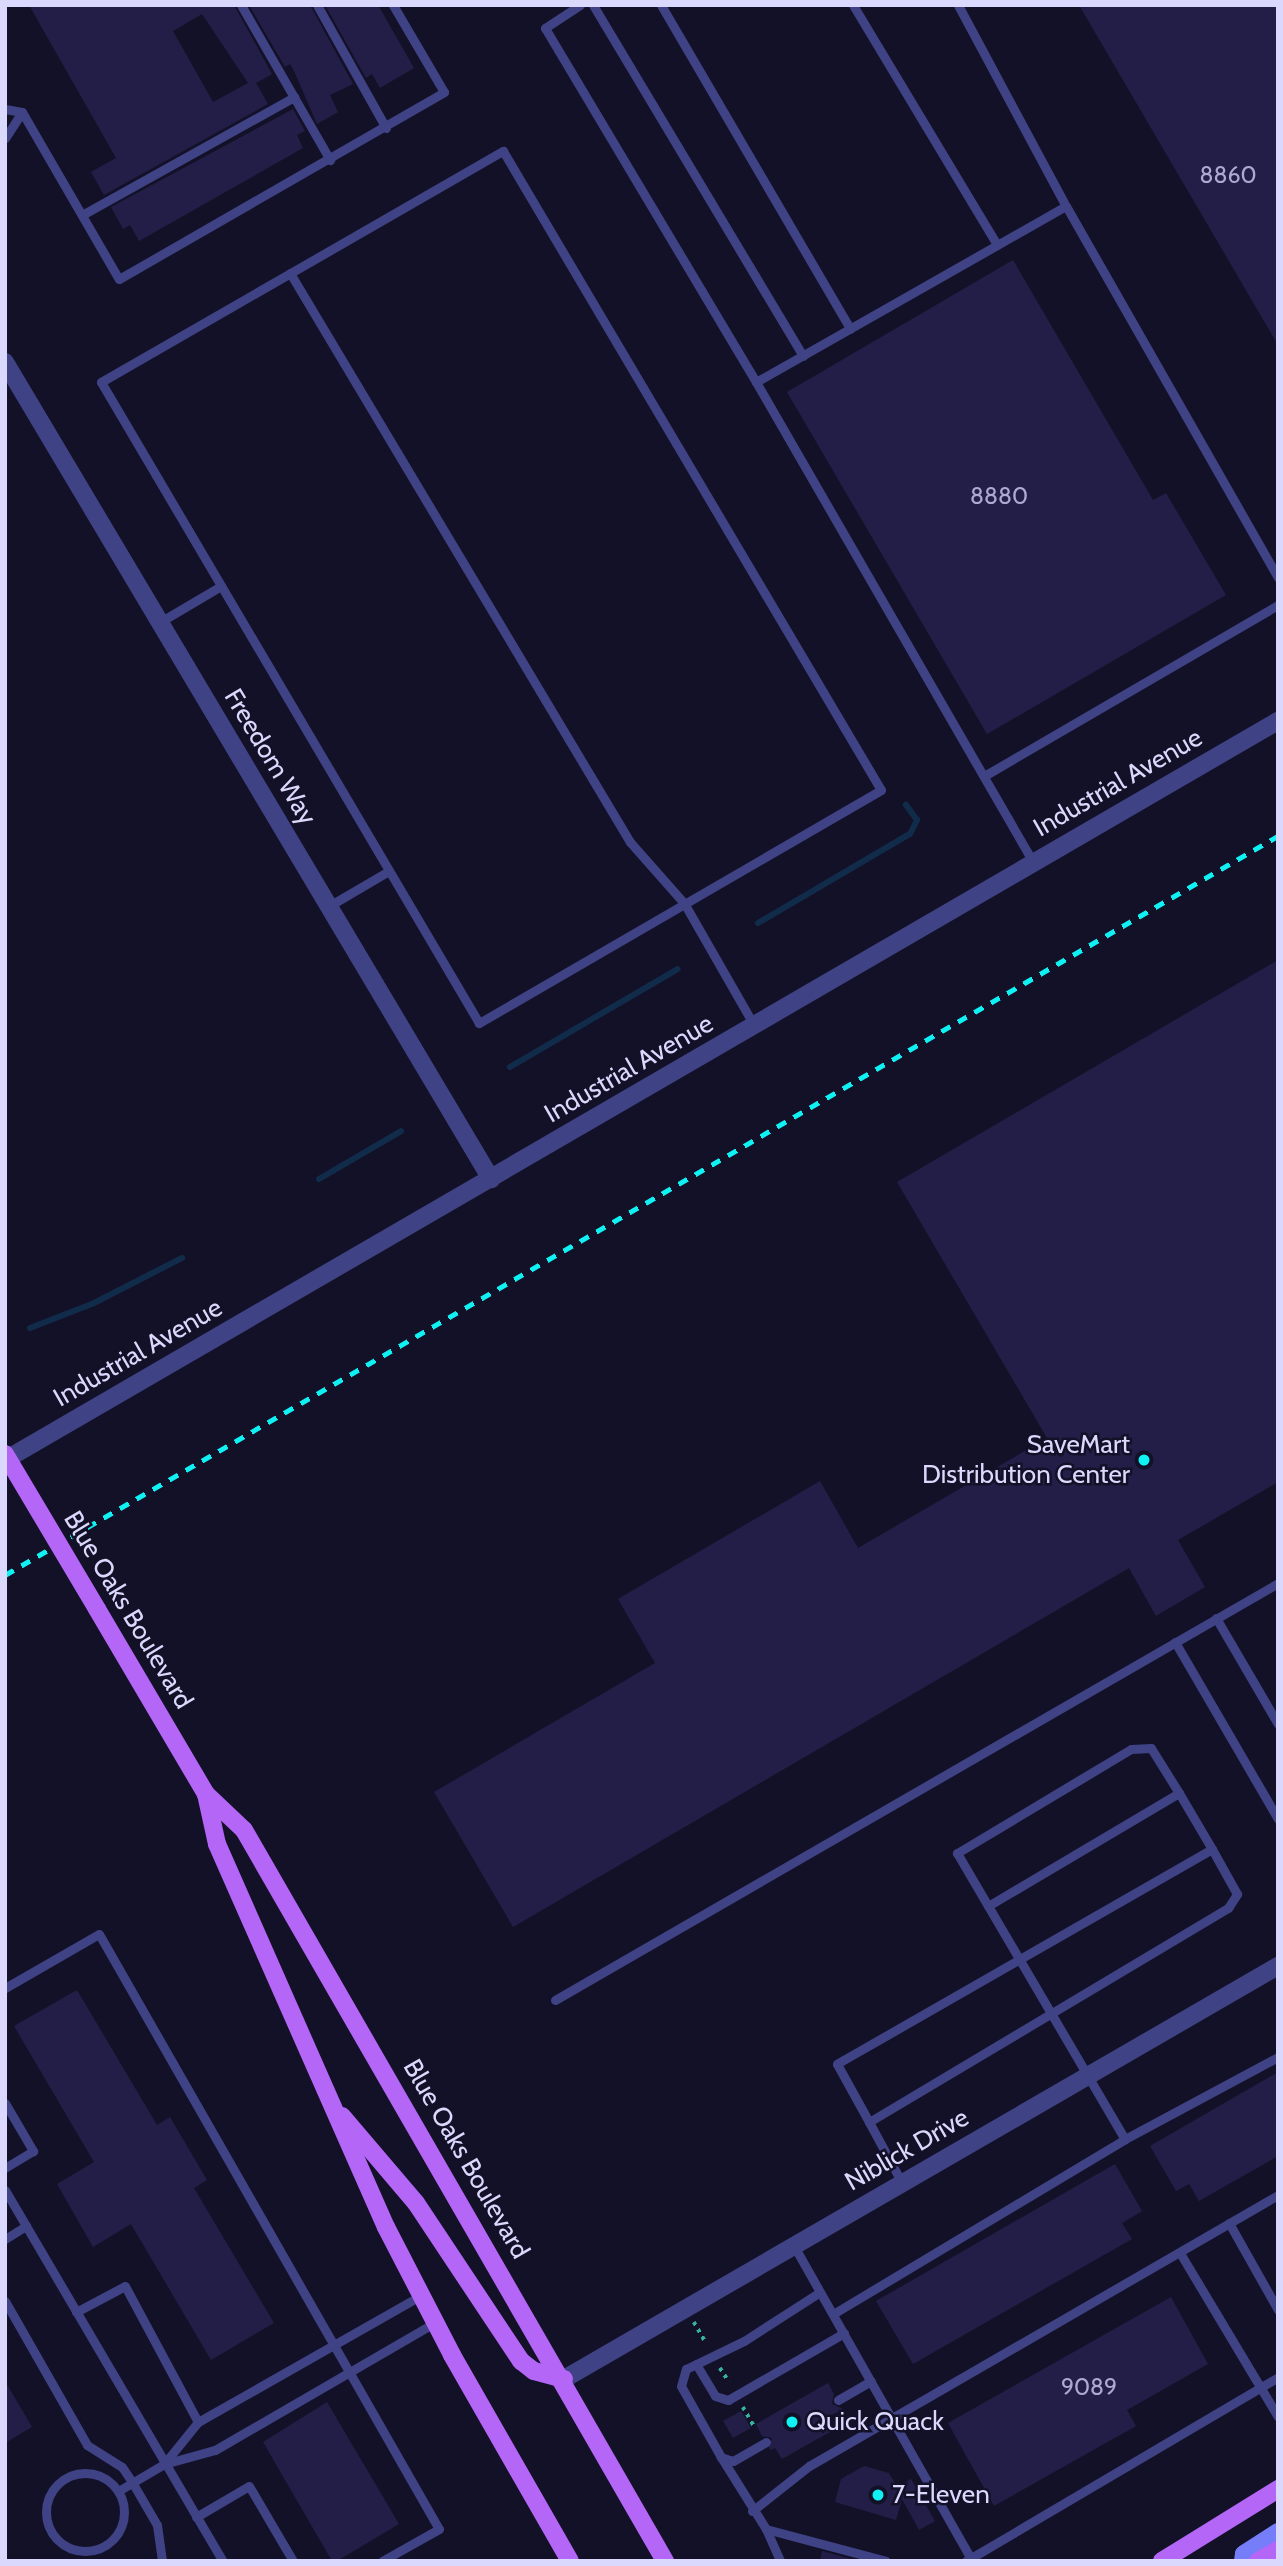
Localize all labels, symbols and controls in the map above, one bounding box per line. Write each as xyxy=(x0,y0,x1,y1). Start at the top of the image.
house number: 8860 xyxy=(1200,161,1256,189)
house number: 8880 xyxy=(970,482,1028,510)
street label: Freedom Way xyxy=(217,683,323,831)
street label: Industrial Avenue xyxy=(1028,722,1208,844)
street label: Industrial Avenue xyxy=(539,1008,719,1130)
street label: Industrial Avenue xyxy=(48,1292,228,1414)
place label: SaveMart Distribution Center xyxy=(922,1429,1130,1490)
marker: SaveMart Distribution Center xyxy=(1136,1452,1152,1468)
street label: Blue Oaks Boulevard xyxy=(57,1506,199,1714)
street label: Blue Oaks Boulevard xyxy=(396,2054,536,2264)
street label: Niblick Drive xyxy=(840,2102,974,2198)
house number: 9089 xyxy=(1061,2373,1117,2401)
place label: Quick Quack xyxy=(806,2406,944,2438)
marker: Quick Quack xyxy=(784,2414,800,2430)
place label: 7-Eleven xyxy=(892,2479,990,2511)
marker: 7-Eleven xyxy=(870,2487,886,2503)

